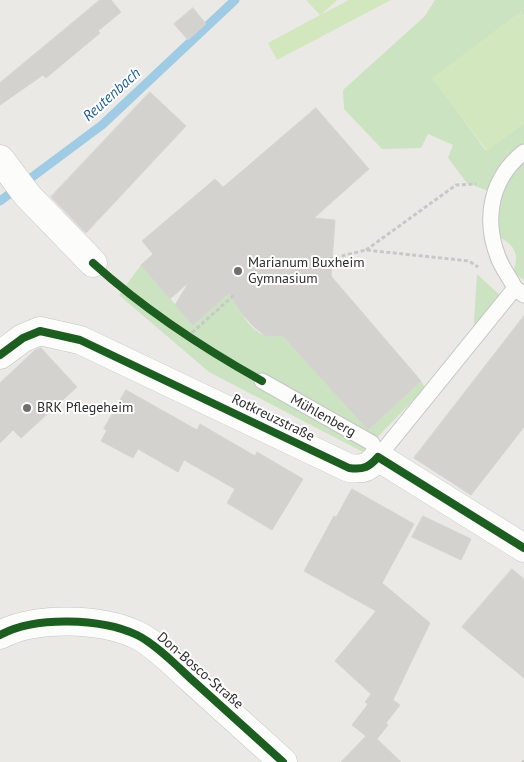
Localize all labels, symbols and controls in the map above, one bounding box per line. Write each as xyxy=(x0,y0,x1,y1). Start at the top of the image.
water label: Reutenbach xyxy=(79,64,145,126)
place label: Marianum Buxheim Gymnasium xyxy=(248,255,365,288)
marker: Marianum Buxheim Gymnasium xyxy=(232,265,244,277)
street label: Rotkreuzstraße xyxy=(229,391,317,445)
street label: Mühlenberg xyxy=(287,391,359,441)
place label: BRK Pflegeheim xyxy=(37,400,133,416)
marker: BRK Pflegeheim xyxy=(21,402,33,414)
street label: Don-Bosco-Straße xyxy=(153,629,247,713)

